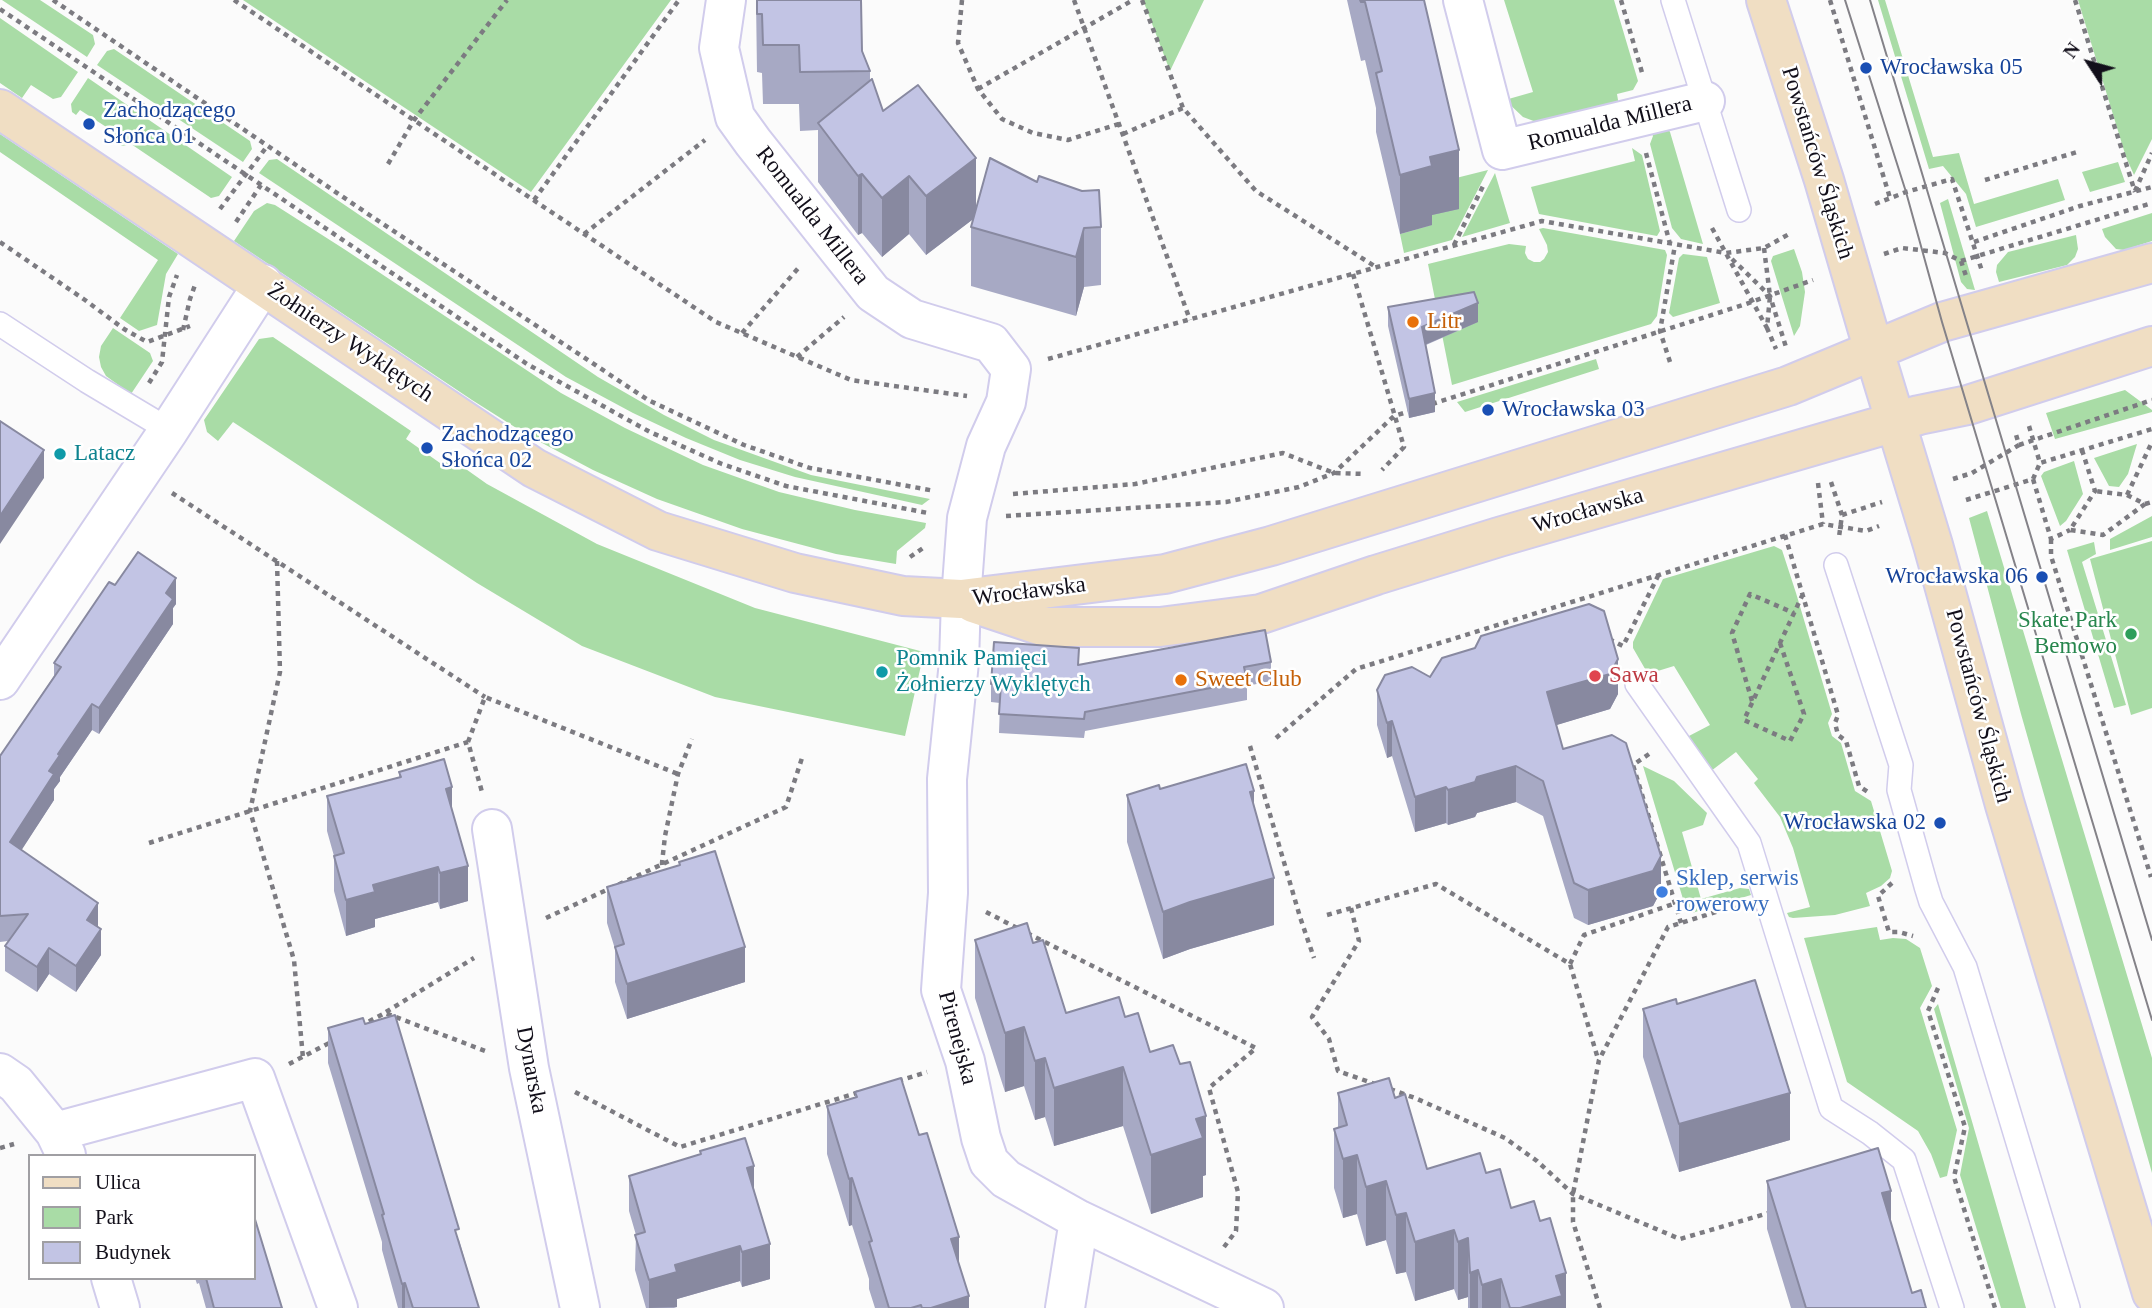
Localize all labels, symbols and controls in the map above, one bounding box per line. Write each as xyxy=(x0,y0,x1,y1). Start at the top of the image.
north arrow xyxy=(2054,28,2124,98)
text: N xyxy=(2059,39,2084,62)
place label: Wrocławska 05 xyxy=(1880,54,2023,82)
marker: Wrocławska 05 xyxy=(1858,60,1874,76)
street label: Powstańców Śląskich xyxy=(1775,63,1859,263)
street label: Romualda Millera xyxy=(1525,90,1695,158)
place label: Zachodzącego Słońca 01 xyxy=(103,97,236,151)
marker: Zachodzącego Słońca 01 xyxy=(81,116,97,132)
street label: Romualda Millera xyxy=(749,141,875,291)
street label: Żołnierzy Wyklętych xyxy=(262,277,438,409)
place label: Litr xyxy=(1427,308,1461,336)
marker: Litr xyxy=(1405,314,1421,330)
place label: Wrocławska 03 xyxy=(1502,396,1645,424)
marker: Wrocławska 03 xyxy=(1480,402,1496,418)
place label: Zachodzącego Słońca 02 xyxy=(441,421,574,475)
place label: Latacz xyxy=(74,440,135,468)
marker: Zachodzącego Słońca 02 xyxy=(419,440,435,456)
marker: Latacz xyxy=(52,446,68,462)
street label: Wrocławska xyxy=(1529,482,1647,540)
place label: Wrocławska 06 xyxy=(1885,563,2028,591)
marker: Wrocławska 06 xyxy=(2034,569,2050,585)
street label: Wrocławska xyxy=(971,571,1087,613)
street label: Powstańców Śląskich xyxy=(1939,606,2017,806)
place label: Skate Park Bemowo xyxy=(2018,607,2117,661)
marker: Skate Park Bemowo xyxy=(2123,626,2139,642)
place label: Pomnik Pamięci Żołnierzy Wyklętych xyxy=(896,645,1091,699)
place label: Sawa xyxy=(1609,662,1659,690)
marker: Pomnik Pamięci Żołnierzy Wyklętych xyxy=(874,664,890,680)
place label: Sweet Club xyxy=(1195,666,1302,694)
marker: Sawa xyxy=(1587,668,1603,684)
marker: Sweet Club xyxy=(1173,672,1189,688)
place label: Wrocławska 02 xyxy=(1783,809,1926,837)
marker: Wrocławska 02 xyxy=(1932,815,1948,831)
place label: Sklep, serwis rowerowy xyxy=(1676,865,1799,919)
marker: Sklep, serwis rowerowy xyxy=(1654,884,1670,900)
street label: Pirenejska xyxy=(931,988,983,1088)
street label: Dynarska xyxy=(509,1024,553,1116)
legend xyxy=(28,1154,256,1280)
text: Ulica xyxy=(95,1170,140,1194)
text: Park xyxy=(95,1205,134,1229)
text: Budynek xyxy=(95,1240,171,1264)

